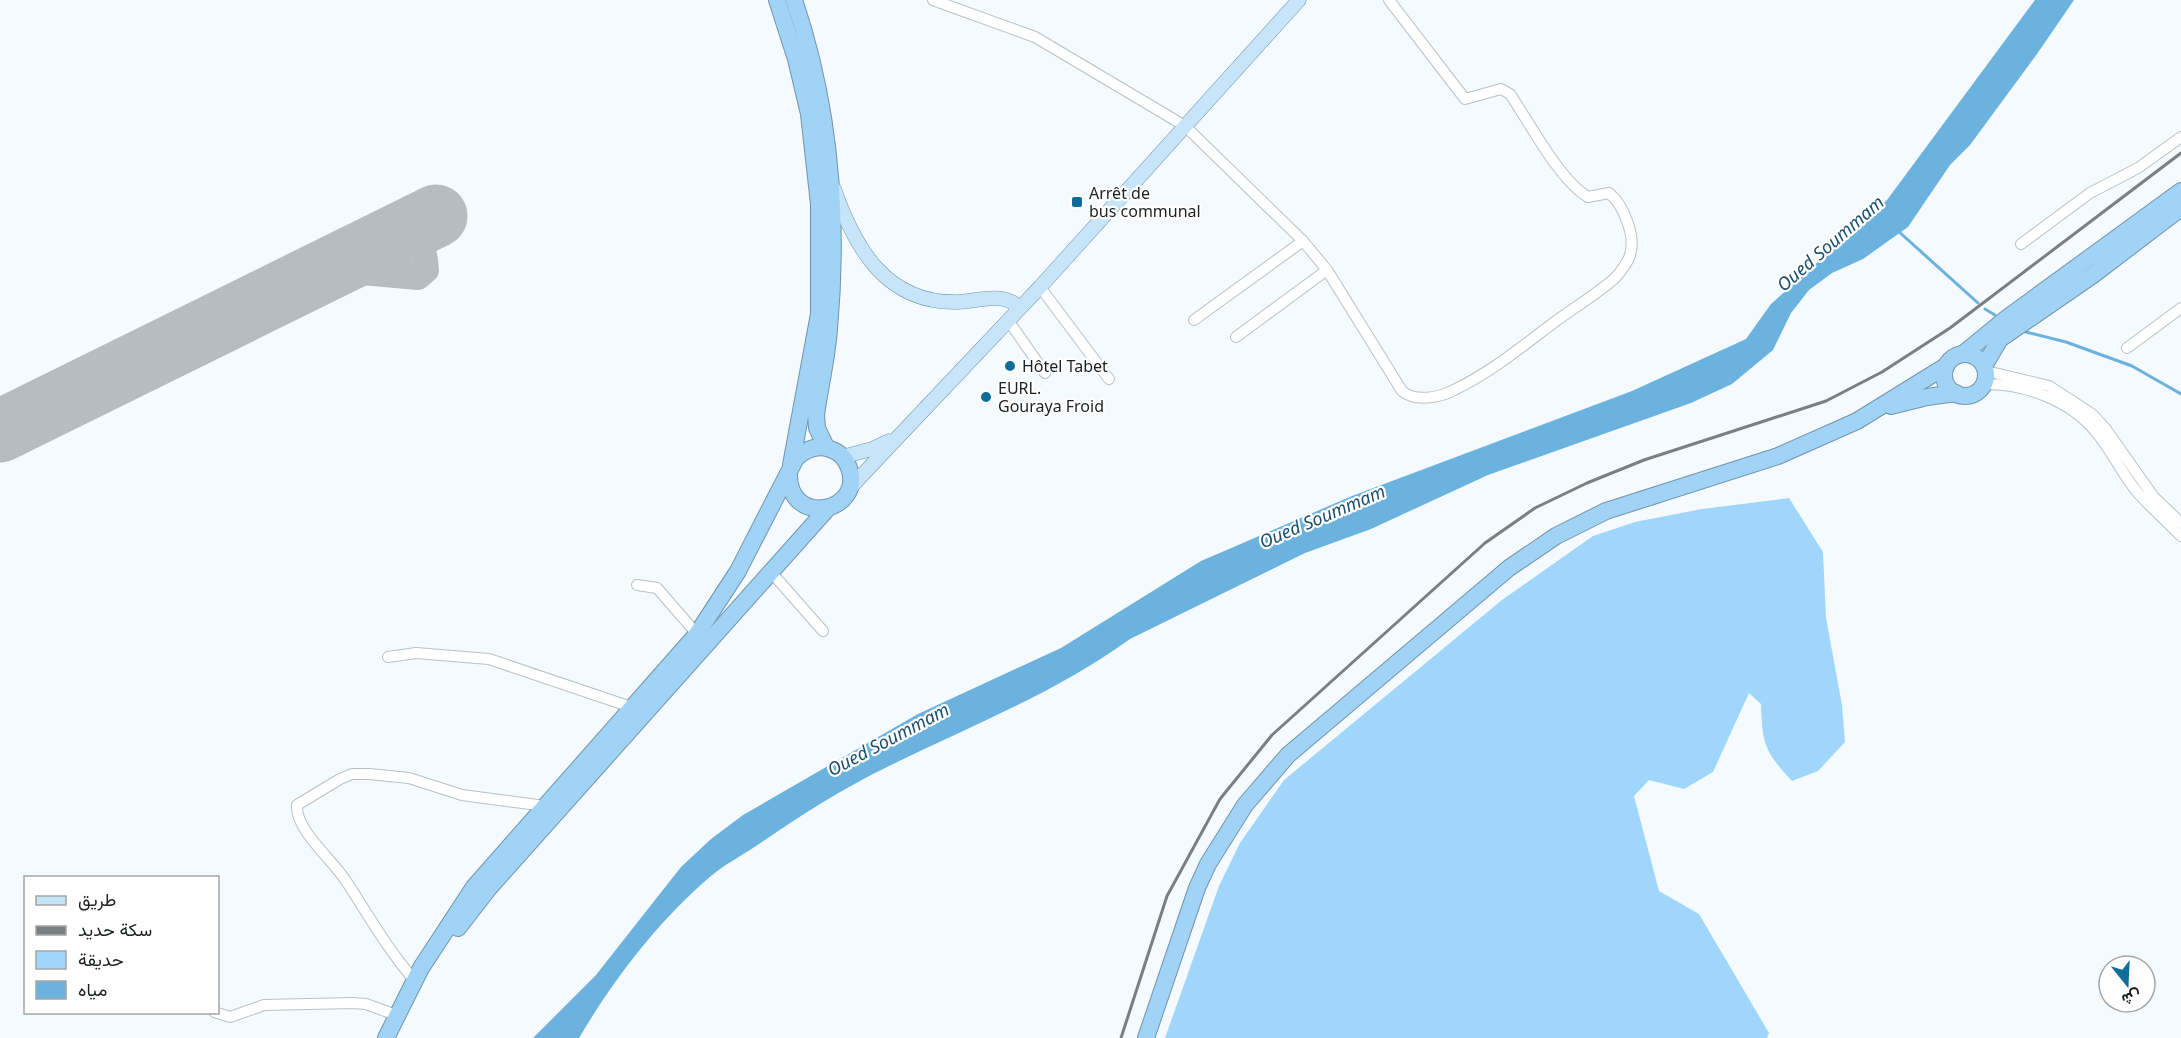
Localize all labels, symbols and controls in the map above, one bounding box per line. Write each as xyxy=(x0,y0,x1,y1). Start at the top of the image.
place label: Arrêt de bus communal xyxy=(1089,182,1201,222)
water label: Oued Soummam xyxy=(1771,190,1889,296)
marker: Arrêt de bus communal xyxy=(1070,195,1084,209)
place label: Hôtel Tabet xyxy=(1022,355,1108,377)
marker: Hôtel Tabet xyxy=(1003,359,1017,373)
place label: EURL. Gouraya Froid xyxy=(998,377,1104,417)
marker: EURL. Gouraya Froid xyxy=(979,390,993,404)
water label: Oued Soummam xyxy=(1255,479,1389,553)
water label: Oued Soummam xyxy=(823,697,953,781)
legend xyxy=(24,876,219,1014)
text: طريق xyxy=(78,887,116,911)
text: سكة حديد xyxy=(78,917,152,941)
text: حديقة xyxy=(78,947,124,971)
north arrow xyxy=(2097,954,2157,1014)
text: مياه xyxy=(78,977,107,1001)
text: ش xyxy=(2119,985,2144,1012)

